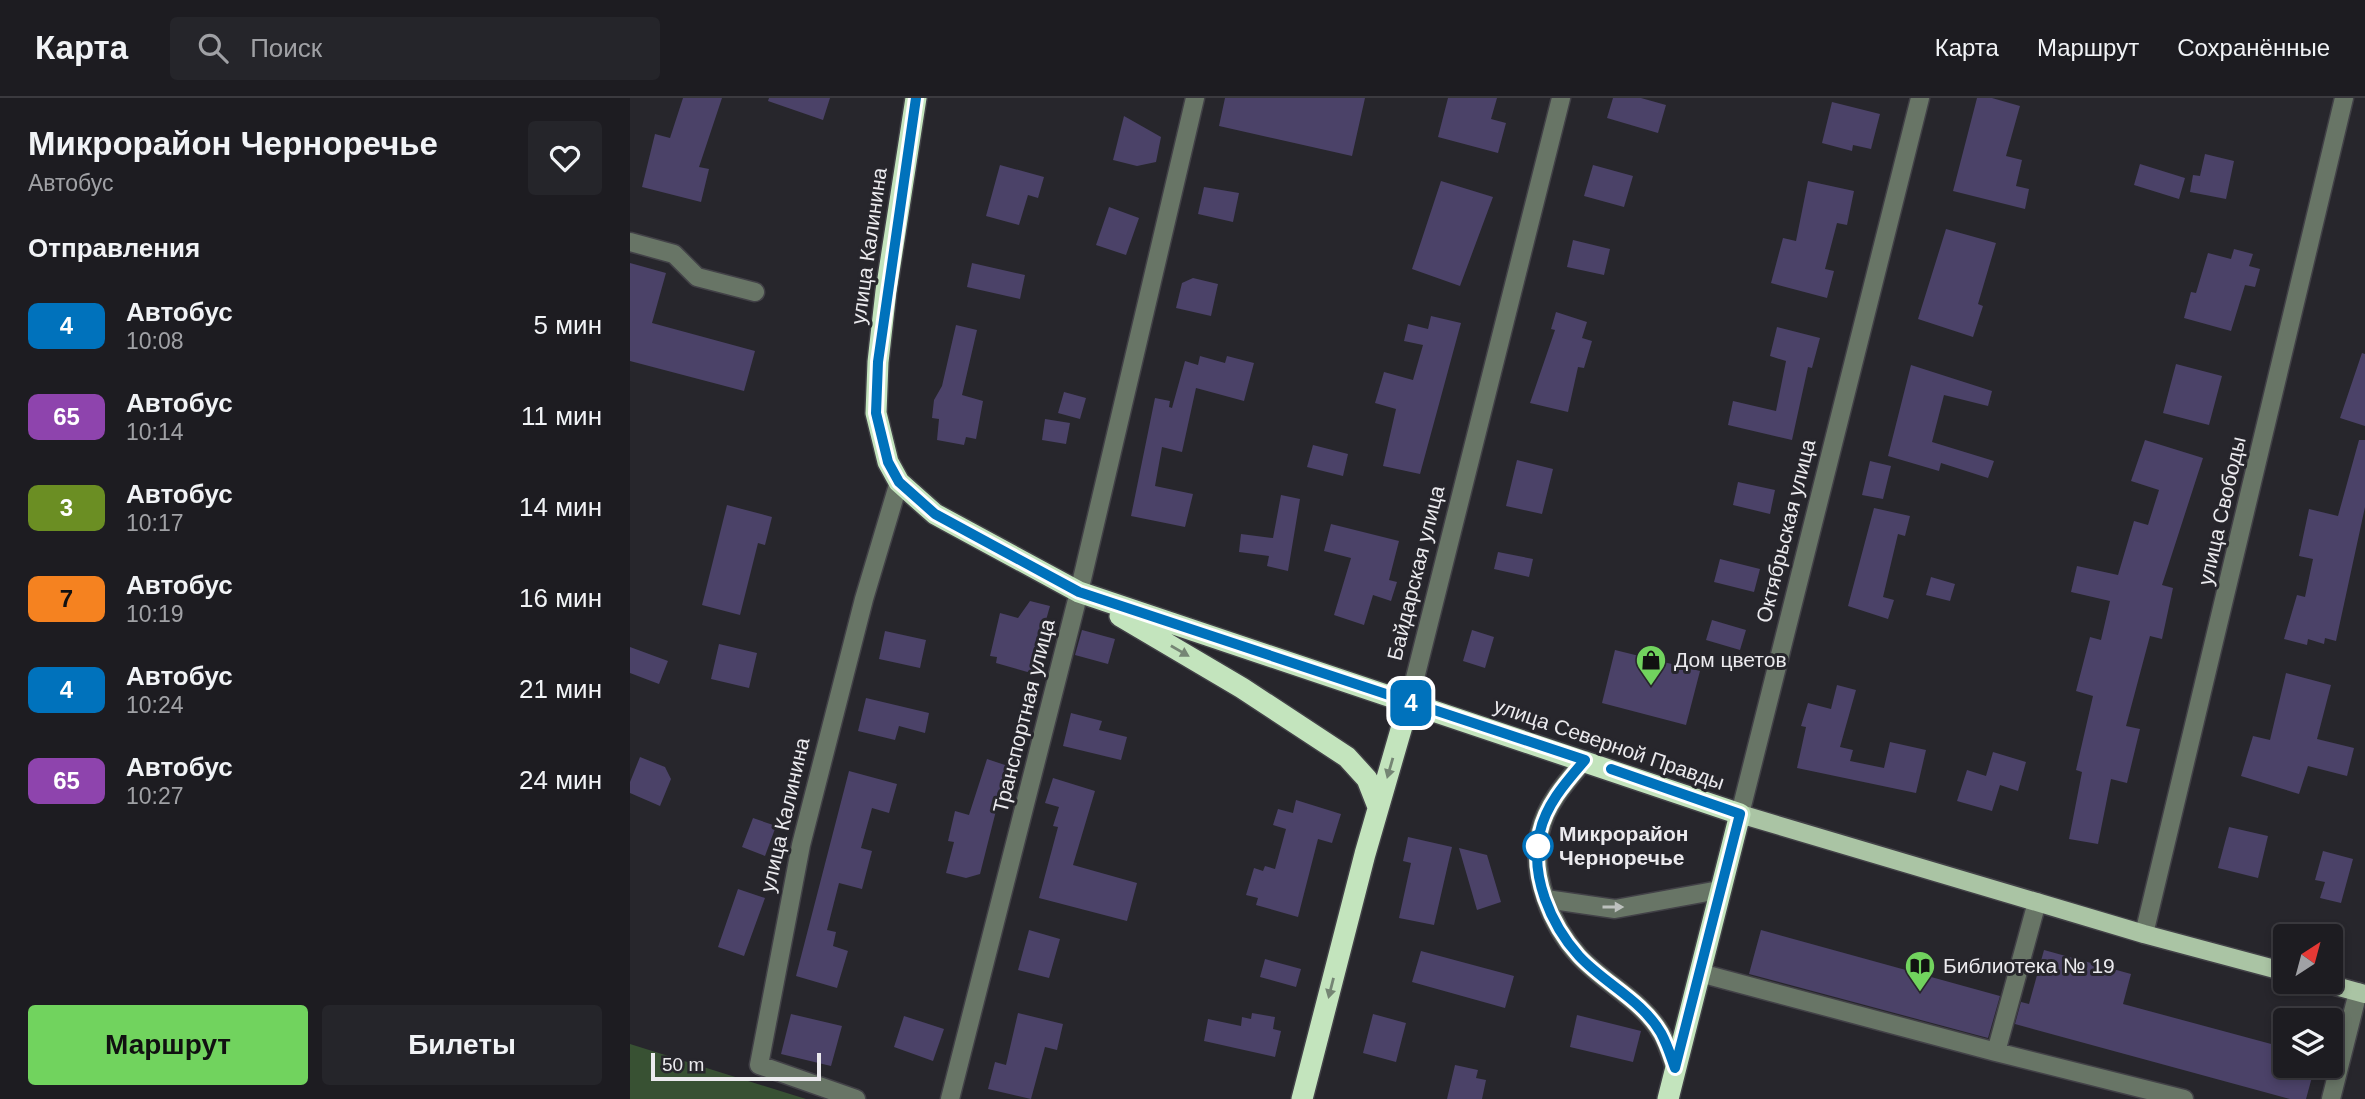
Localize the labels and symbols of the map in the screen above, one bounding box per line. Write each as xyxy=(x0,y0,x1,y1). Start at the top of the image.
street label: улица Калинина xyxy=(846,166,891,326)
street label: улица Свободы xyxy=(2193,434,2250,587)
street label: Октябрьская улица xyxy=(1752,437,1820,625)
street label: Байдарская улица xyxy=(1383,483,1448,663)
street label: Транспортная улица xyxy=(988,616,1059,815)
shop icon: Дом цветов xyxy=(1634,643,1668,687)
one-way arrow xyxy=(1171,645,1190,657)
place label: Дом цветов xyxy=(1674,648,1787,671)
line badge: 4 xyxy=(1388,680,1434,726)
street label: улица Северной Правды xyxy=(1491,693,1727,794)
street label: улица Калинина xyxy=(756,735,814,894)
one-way arrow xyxy=(1384,758,1394,779)
place label: Микрорайон Черноречье xyxy=(1559,822,1689,869)
marker: Микрорайон Черноречье xyxy=(1523,831,1553,861)
one-way arrow xyxy=(1602,901,1624,913)
north arrow xyxy=(2273,924,2343,994)
library icon: Библиотека № 19 xyxy=(1903,949,1937,993)
place label: Библиотека № 19 xyxy=(1943,954,2115,977)
one-way arrow xyxy=(1325,977,1336,999)
scale bar xyxy=(651,1050,821,1082)

